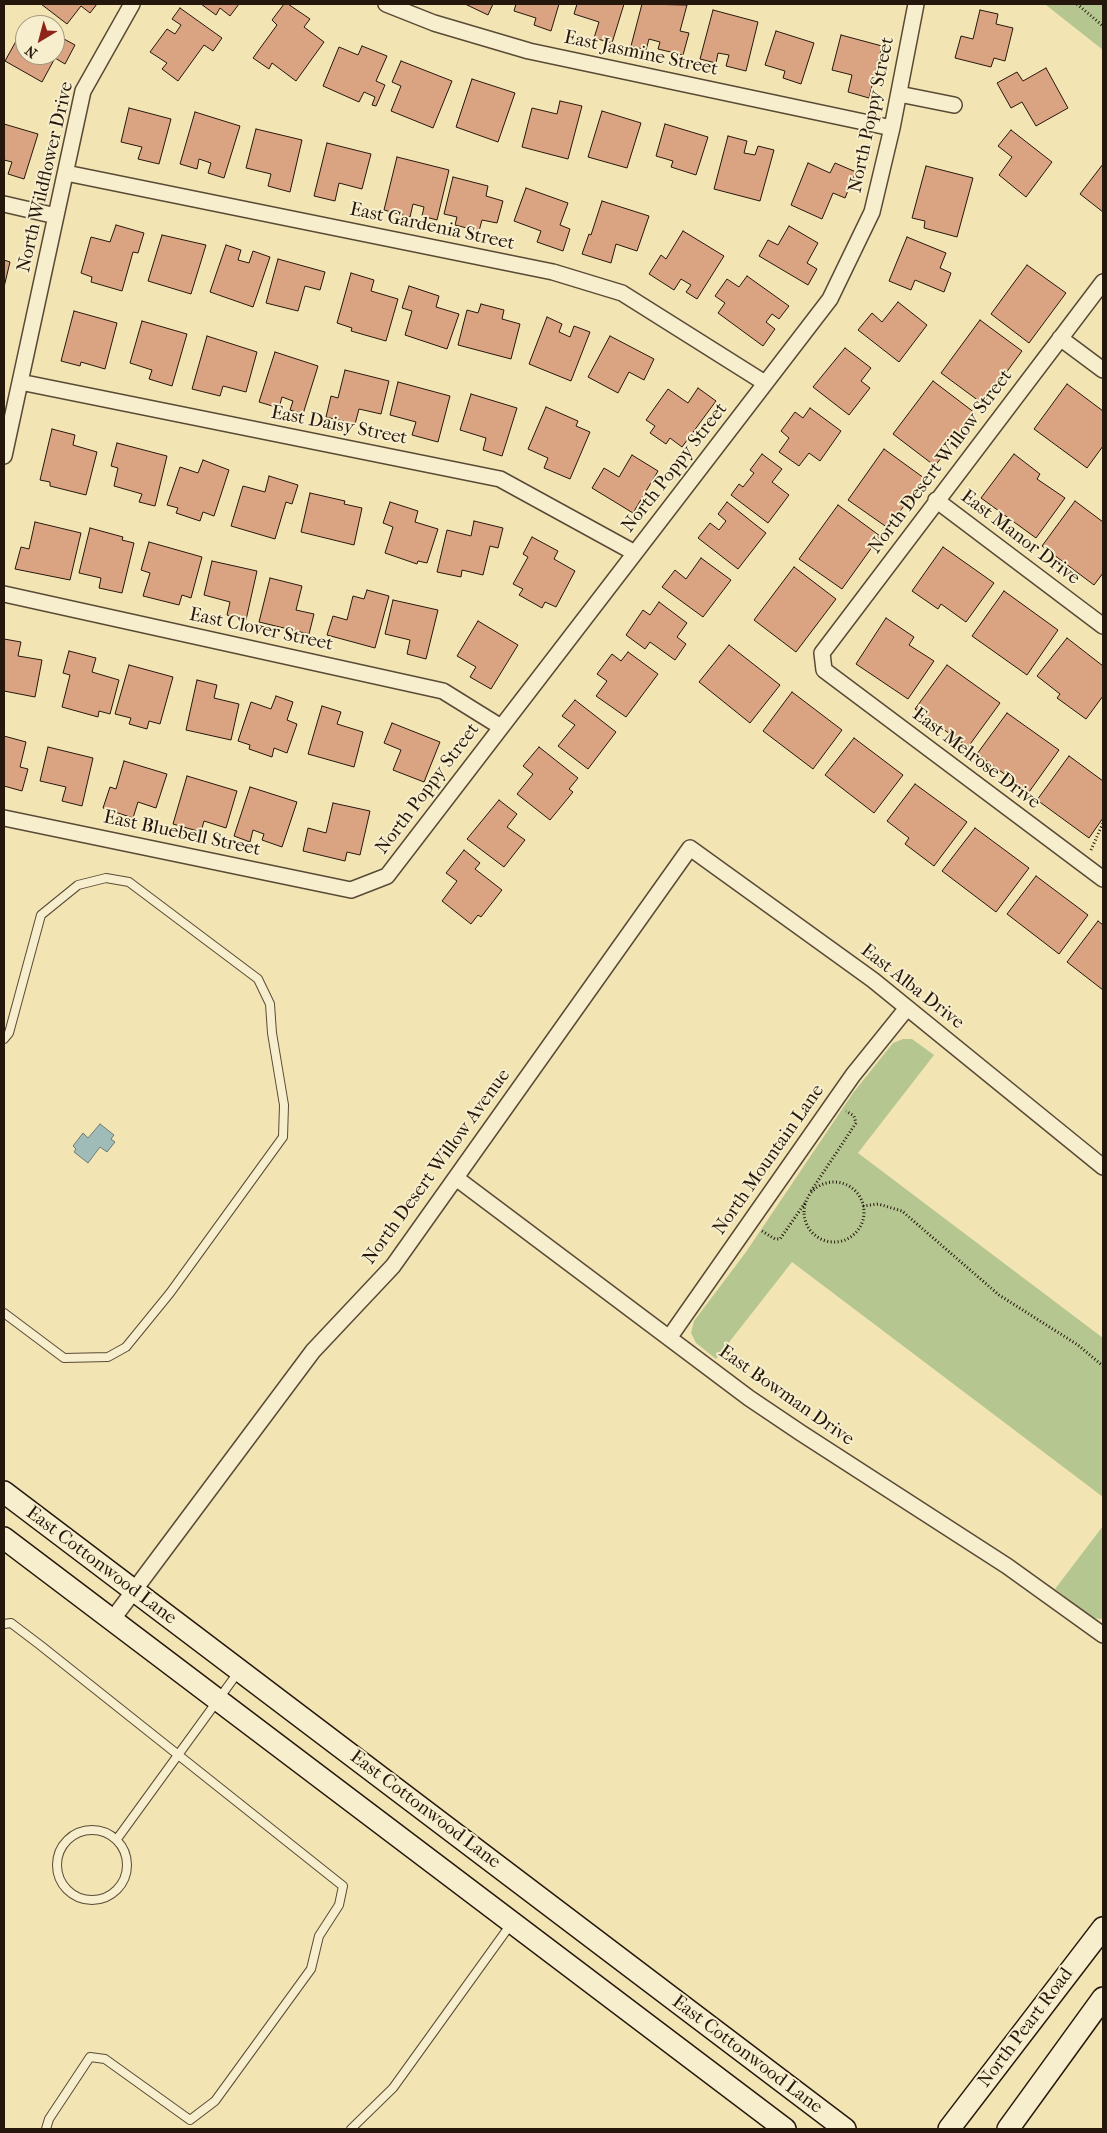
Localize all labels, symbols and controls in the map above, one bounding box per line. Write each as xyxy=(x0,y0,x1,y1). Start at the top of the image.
north arrow xyxy=(15,15,65,65)
street label: East Jasmine Street xyxy=(562,27,720,81)
street label: North Poppy Street xyxy=(844,35,900,195)
text: N xyxy=(22,42,41,62)
street label: North Wildflower Drive xyxy=(13,80,79,274)
street label: East Gardenia Street xyxy=(348,198,516,256)
street label: North Desert Willow Street xyxy=(864,365,1018,559)
street label: North Poppy Street xyxy=(617,399,733,537)
street label: East Daisy Street xyxy=(269,402,409,450)
street label: East Manor Drive xyxy=(956,486,1084,590)
street label: East Clover Street xyxy=(187,604,335,656)
street label: East Melrose Drive xyxy=(907,703,1045,815)
street label: North Poppy Street xyxy=(371,719,485,859)
street label: East Bluebell Street xyxy=(101,806,263,862)
street label: East Alba Drive xyxy=(856,940,968,1034)
street label: North Desert Willow Avenue xyxy=(358,1065,516,1269)
street label: North Mountain Lane xyxy=(708,1080,830,1240)
street label: East Bowman Drive xyxy=(714,1341,858,1451)
street label: East Cottonwood Lane xyxy=(21,1502,181,1630)
street label: East Cottonwood Lane xyxy=(345,1746,505,1874)
street label: North Peart Road xyxy=(974,1964,1078,2092)
street label: East Cottonwood Lane xyxy=(667,1991,827,2119)

